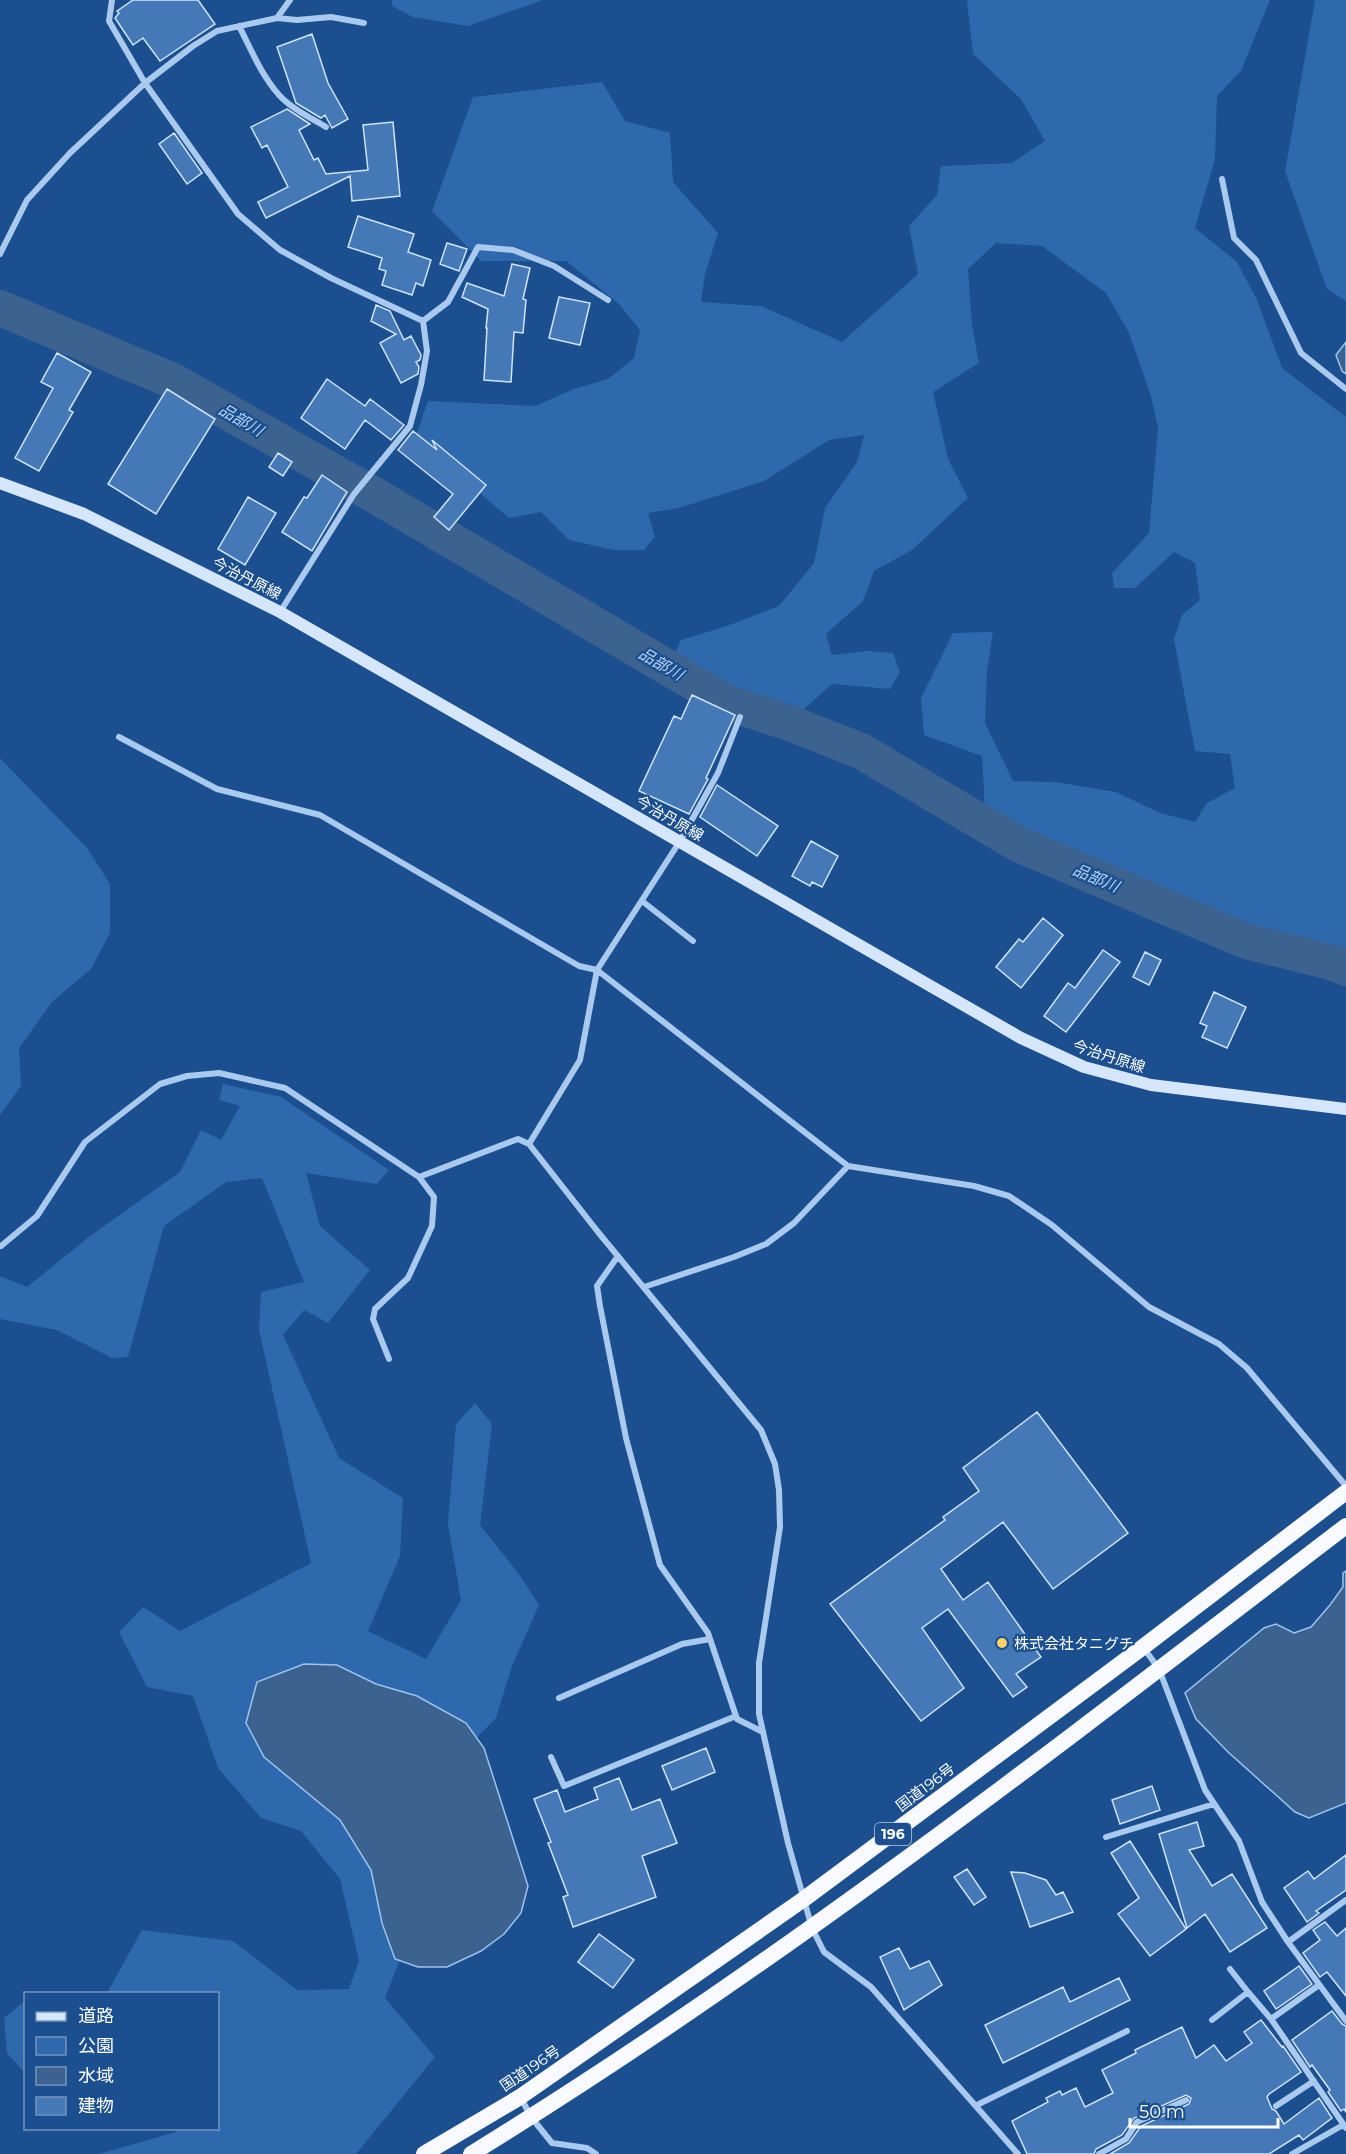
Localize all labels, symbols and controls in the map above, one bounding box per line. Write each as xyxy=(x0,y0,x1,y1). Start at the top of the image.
water label: 品部川 xyxy=(215,400,268,441)
street label: 今治丹原線 xyxy=(209,553,285,603)
water label: 品部川 xyxy=(635,644,688,685)
street label: 今治丹原線 xyxy=(633,791,707,845)
water label: 品部川 xyxy=(1070,860,1124,897)
street label: 今治丹原線 xyxy=(1070,1035,1148,1077)
place label: 株式会社タニグチ xyxy=(1014,1634,1134,1653)
marker: 株式会社タニグチ xyxy=(995,1636,1009,1650)
street label: 国道196号 xyxy=(892,1759,958,1815)
road number: 196 xyxy=(875,1823,911,1845)
legend xyxy=(24,1992,219,2130)
text: 道路 xyxy=(78,2005,114,2027)
text: 公園 xyxy=(78,2035,114,2057)
street label: 国道196号 xyxy=(496,2041,564,2095)
text: 水域 xyxy=(78,2065,114,2087)
scale bar xyxy=(1130,2091,1278,2129)
text: 建物 xyxy=(78,2095,114,2117)
text: 50 m xyxy=(1139,2101,1185,2123)

